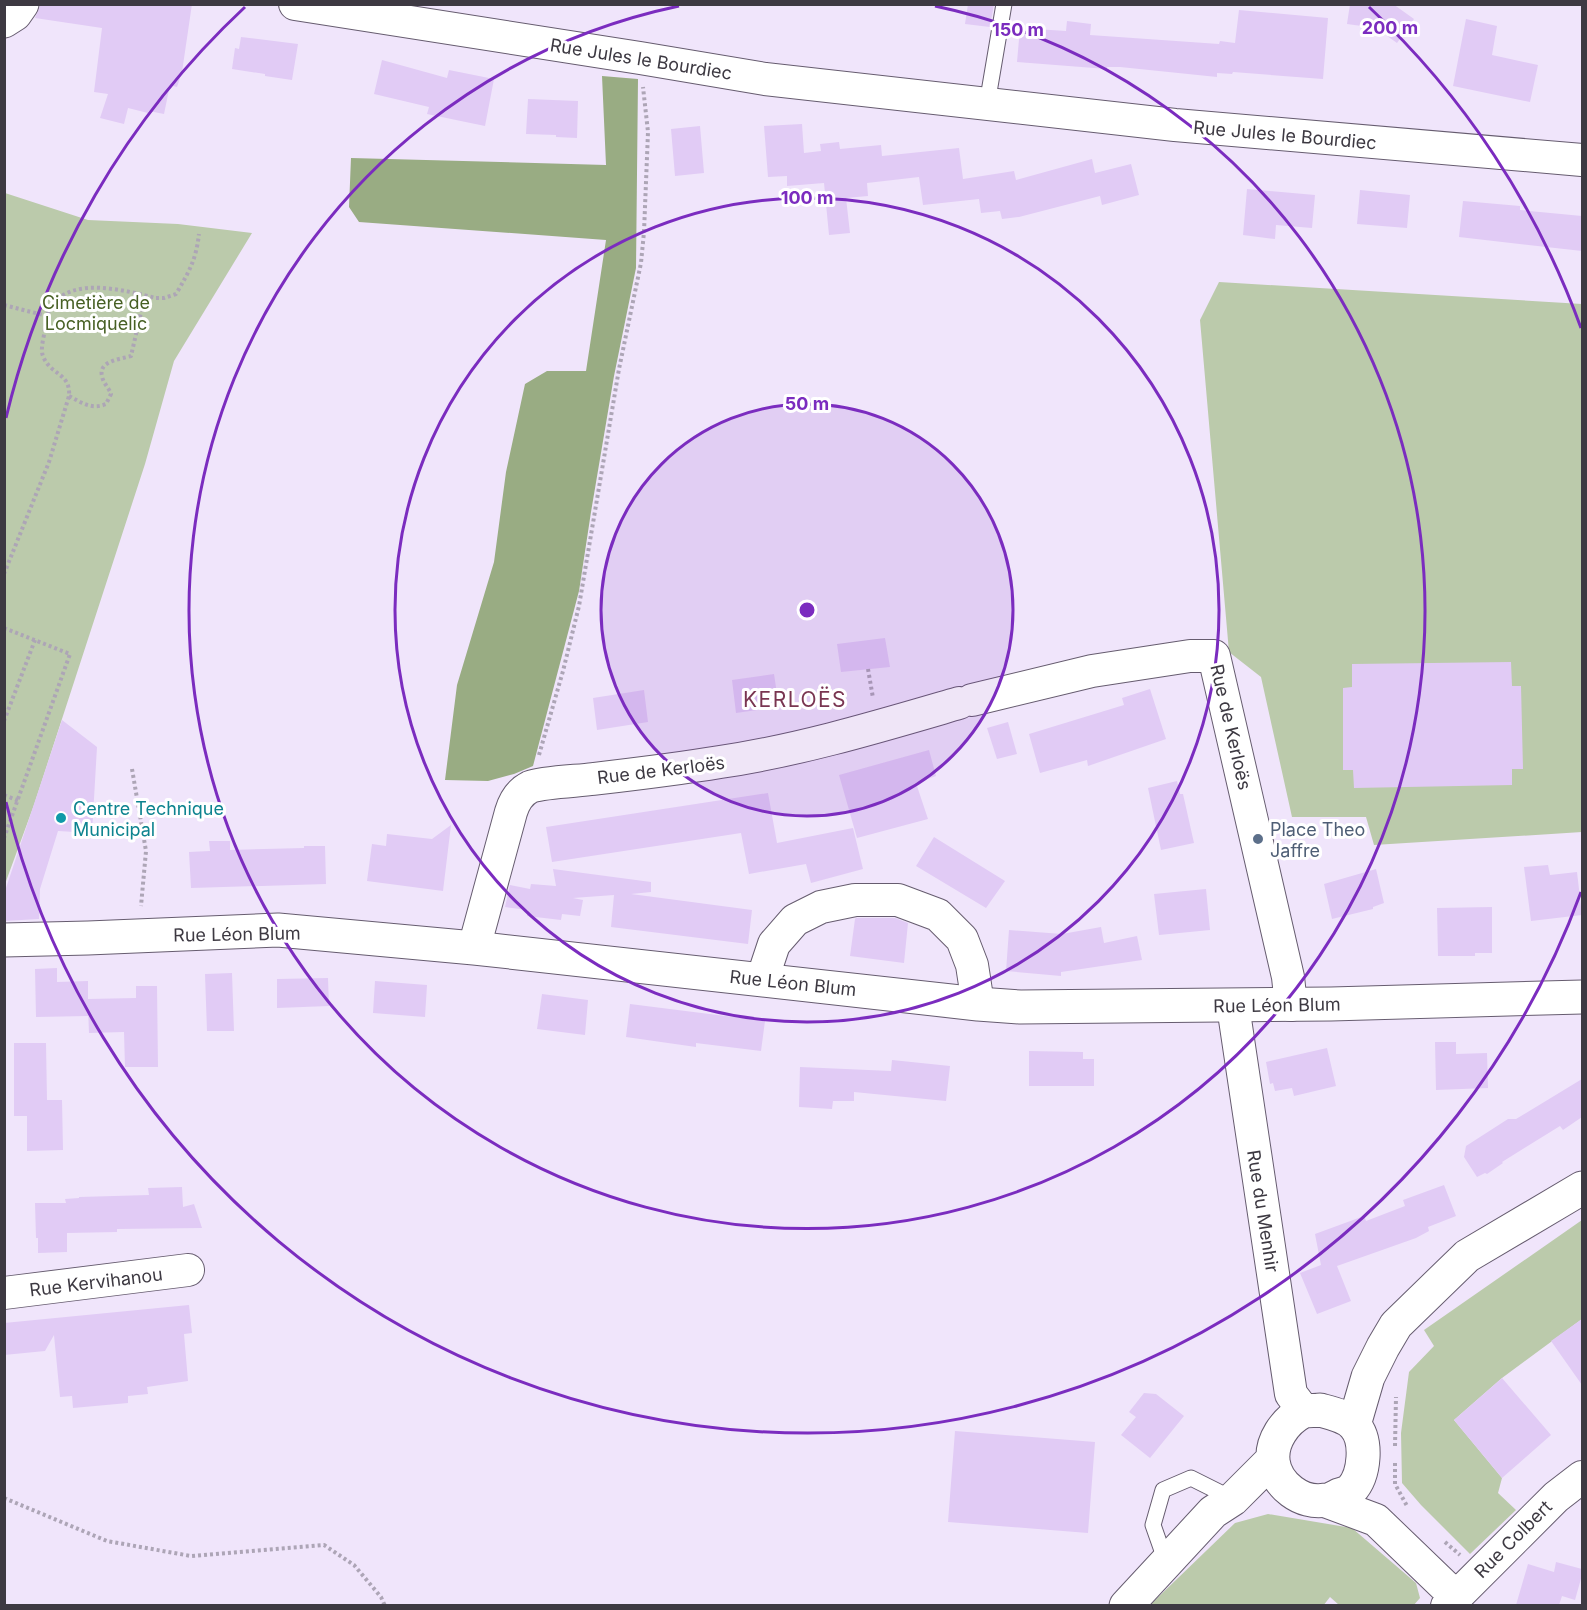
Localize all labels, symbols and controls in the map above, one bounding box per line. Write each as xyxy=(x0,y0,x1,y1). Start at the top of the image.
text: 200 m xyxy=(1362,17,1418,38)
text: 150 m xyxy=(992,19,1044,40)
street label: Rue Jules le Bourdiec xyxy=(549,34,733,84)
street label: Rue Jules le Bourdiec xyxy=(1192,117,1378,153)
text: 100 m xyxy=(781,187,833,208)
park label: Cimetière de Locmiquelic xyxy=(42,292,150,334)
text: 50 m xyxy=(785,393,829,414)
centre of rings xyxy=(797,600,817,620)
street label: Rue de Kerloës xyxy=(1206,662,1256,792)
district label: KERLOËS xyxy=(743,686,847,712)
street label: Rue de Kerloës xyxy=(596,752,726,788)
place label: Centre Technique Municipal xyxy=(73,798,224,840)
marker: Centre Technique Municipal xyxy=(54,811,68,825)
place label: Place Theo Jaffre xyxy=(1270,819,1365,861)
marker: Place Theo Jaffre xyxy=(1251,832,1265,846)
street label: Rue Léon Blum xyxy=(173,922,301,946)
street label: Rue Léon Blum xyxy=(729,966,857,1000)
street label: Rue Léon Blum xyxy=(1213,993,1341,1017)
street label: Rue du Menhir xyxy=(1243,1148,1283,1274)
street label: Rue Kervihanou xyxy=(28,1263,164,1301)
street label: Rue Colbert xyxy=(1470,1496,1556,1582)

